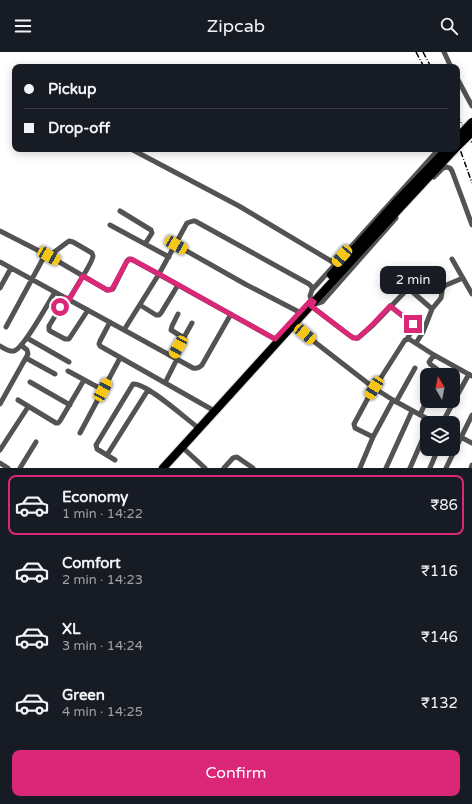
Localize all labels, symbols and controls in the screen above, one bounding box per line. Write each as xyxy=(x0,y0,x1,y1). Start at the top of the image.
icon: menu xyxy=(12,15,34,37)
text: Zipcab xyxy=(207,15,265,37)
icon: search xyxy=(438,15,460,37)
text: Pickup xyxy=(48,80,96,98)
text: Drop-off xyxy=(48,119,110,137)
car xyxy=(163,234,189,256)
car xyxy=(330,243,354,269)
car xyxy=(36,245,62,267)
callout: 2 min xyxy=(380,266,446,294)
text: 2 min xyxy=(396,272,430,288)
route start xyxy=(51,298,69,316)
route end xyxy=(404,315,422,333)
car xyxy=(292,322,318,346)
car xyxy=(167,334,189,360)
north arrow xyxy=(420,368,460,408)
map controls xyxy=(420,368,460,456)
car xyxy=(363,375,385,401)
car xyxy=(92,377,114,403)
button: layers xyxy=(420,416,460,456)
icon: car xyxy=(14,487,50,523)
text: Economy xyxy=(62,488,128,506)
text: ₹86 xyxy=(430,496,458,514)
text: 1 min · 14:22 xyxy=(62,506,143,522)
icon: car xyxy=(14,553,50,589)
text: Comfort xyxy=(62,554,121,572)
text: ₹116 xyxy=(421,562,458,580)
text: 2 min · 14:23 xyxy=(62,572,143,588)
icon: car xyxy=(14,619,50,655)
text: XL xyxy=(62,620,81,638)
text: ₹146 xyxy=(421,628,458,646)
text: 3 min · 14:24 xyxy=(62,638,143,654)
icon: car xyxy=(14,685,50,721)
text: Green xyxy=(62,686,105,704)
text: ₹132 xyxy=(421,694,458,712)
text: 4 min · 14:25 xyxy=(62,704,143,720)
button: Confirm xyxy=(12,750,460,796)

